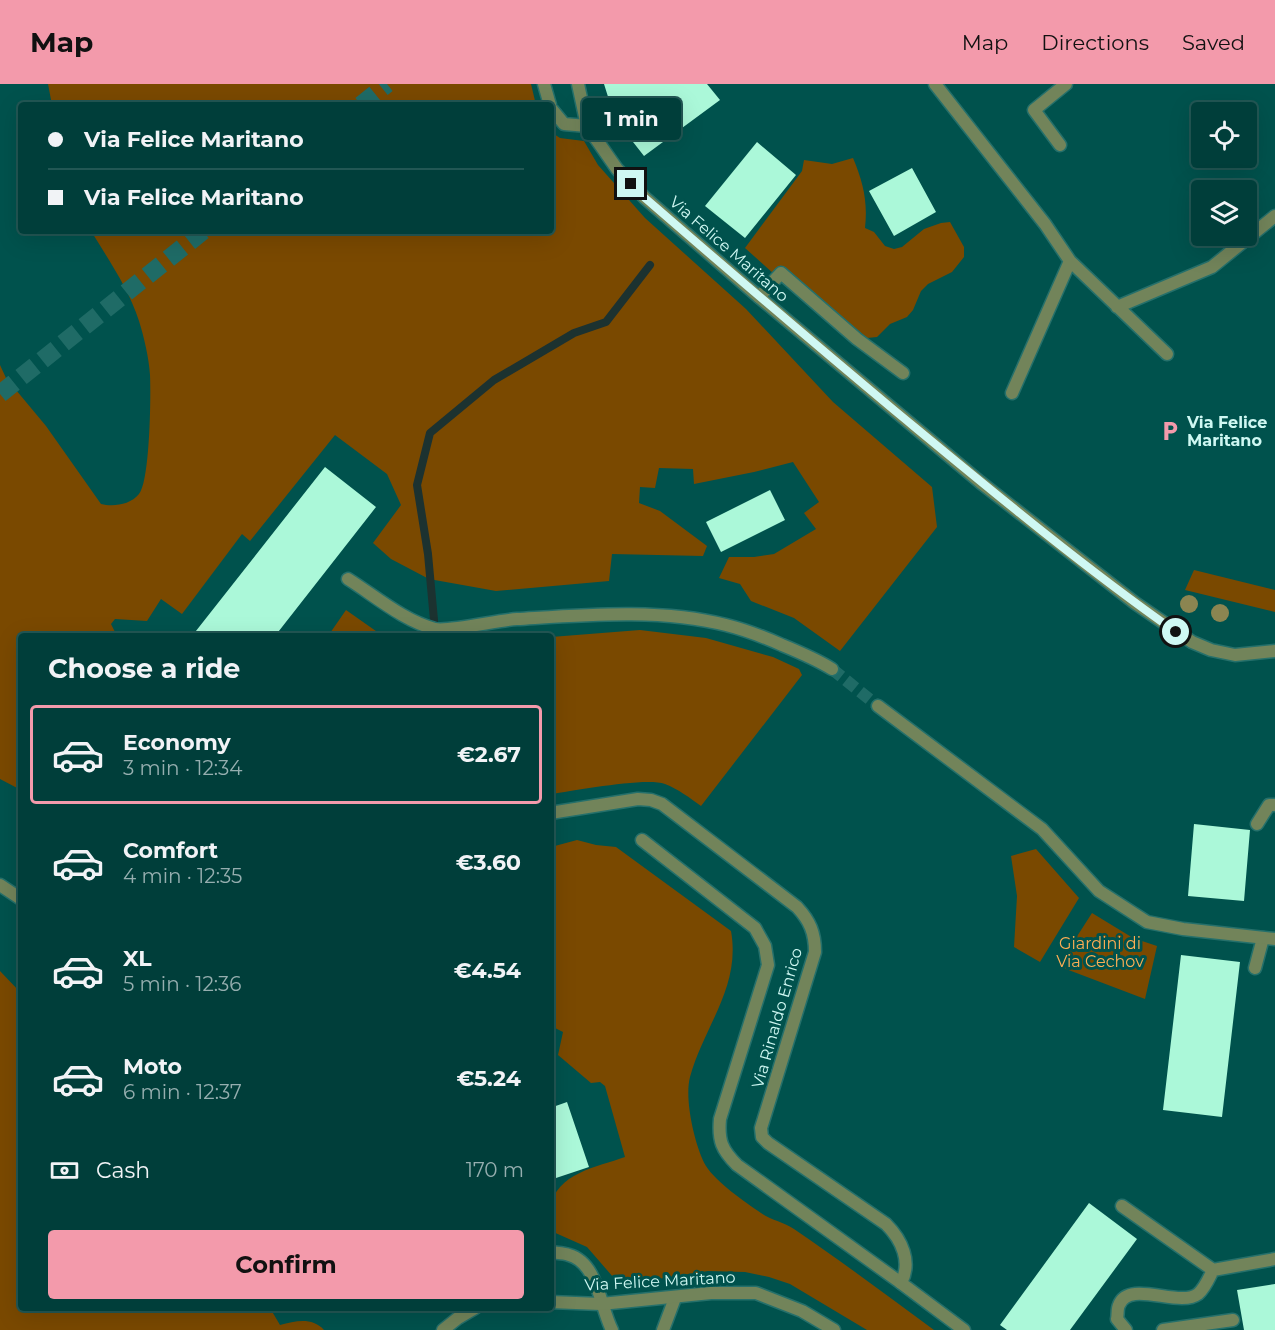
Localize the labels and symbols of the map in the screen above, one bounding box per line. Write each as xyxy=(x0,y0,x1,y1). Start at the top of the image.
callout: 1 min xyxy=(582,97,680,139)
route end xyxy=(617,170,644,197)
street label: Via Felice Maritano xyxy=(666,192,792,306)
place label: Via Felice Maritano xyxy=(1186,413,1267,450)
parking icon: Via Felice Maritano xyxy=(1158,419,1182,443)
route start xyxy=(1162,618,1189,645)
park label: Giardini di Via Cechov xyxy=(1056,934,1144,971)
street label: Via Rinaldo Enrico xyxy=(748,946,806,1090)
street label: Via Felice Maritano xyxy=(584,1268,736,1294)

